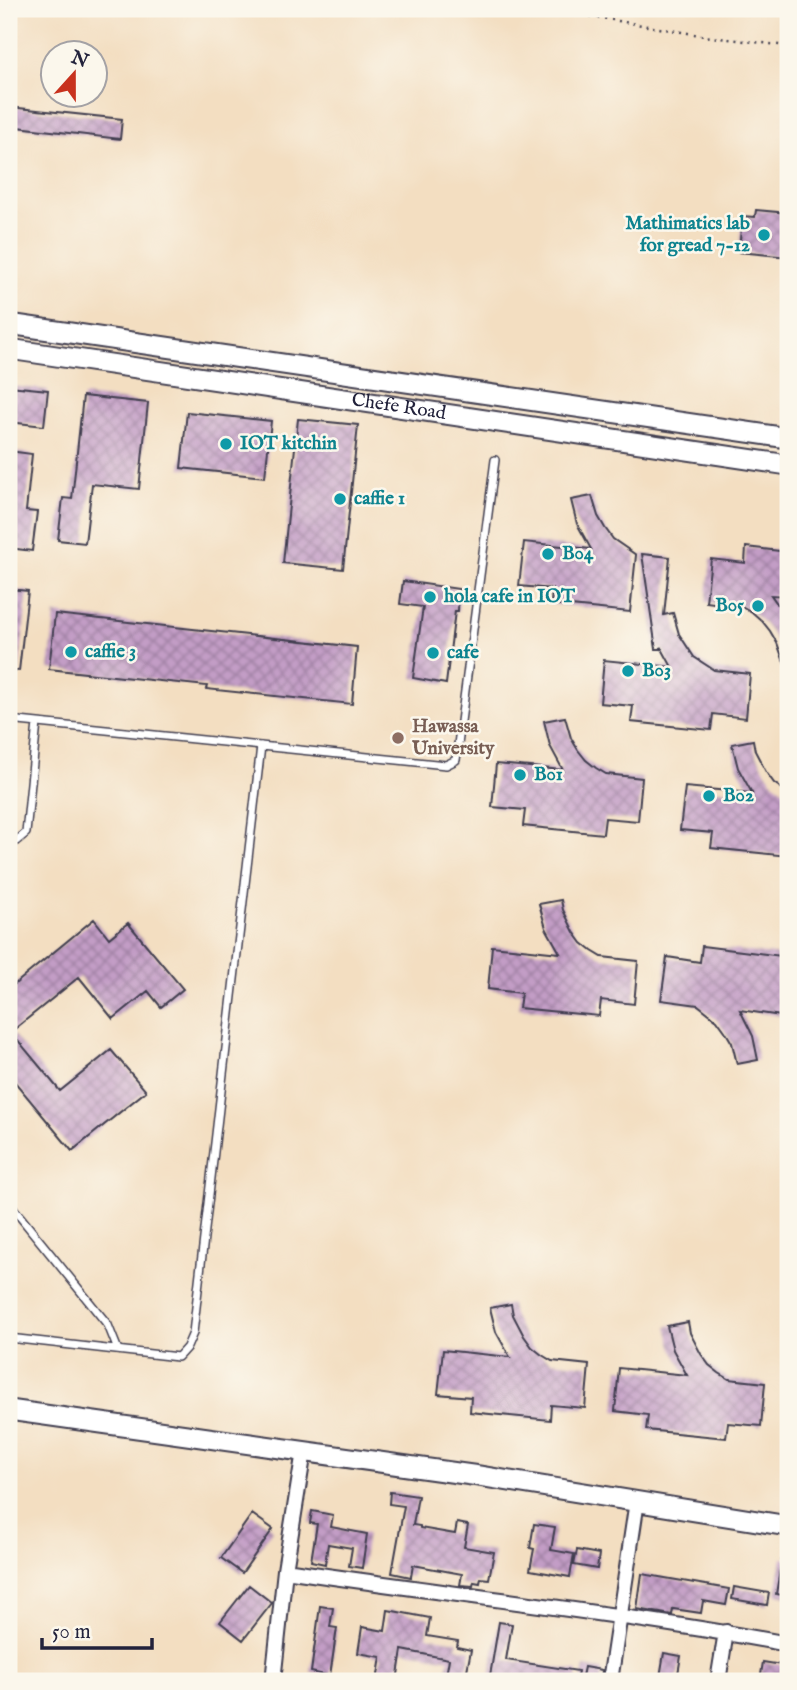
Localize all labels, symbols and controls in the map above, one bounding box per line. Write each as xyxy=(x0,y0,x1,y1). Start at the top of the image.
north arrow xyxy=(38,38,108,108)
text: N xyxy=(66,45,92,74)
place label: Mathimatics lab for gread 7-12 xyxy=(625,212,750,258)
marker: Mathimatics lab for gread 7-12 xyxy=(756,227,772,243)
street label: Chefe Road xyxy=(350,388,448,426)
place label: IOT kitchin xyxy=(240,432,337,456)
marker: IOT kitchin xyxy=(218,436,234,452)
place label: caffie 1 xyxy=(354,487,405,511)
marker: caffie 1 xyxy=(332,491,348,507)
place label: B04 xyxy=(562,542,594,566)
marker: B04 xyxy=(540,546,556,562)
place label: hola cafe in IOT xyxy=(443,585,576,609)
marker: hola cafe in IOT xyxy=(422,589,438,605)
place label: B05 xyxy=(715,594,744,618)
marker: B05 xyxy=(750,598,766,614)
place label: caffie 3 xyxy=(85,640,136,664)
place label: cafe xyxy=(447,641,479,665)
marker: caffie 3 xyxy=(63,644,79,660)
marker: cafe xyxy=(425,645,441,661)
place label: B03 xyxy=(642,659,671,683)
marker: B03 xyxy=(620,663,636,679)
place label: Hawassa University xyxy=(411,715,495,761)
marker: Hawassa University xyxy=(390,730,406,746)
place label: B01 xyxy=(534,763,563,787)
marker: B01 xyxy=(512,767,528,783)
place label: B02 xyxy=(723,784,754,808)
marker: B02 xyxy=(701,788,717,804)
scale bar xyxy=(42,1606,152,1650)
text: 50 m xyxy=(52,1619,91,1646)

